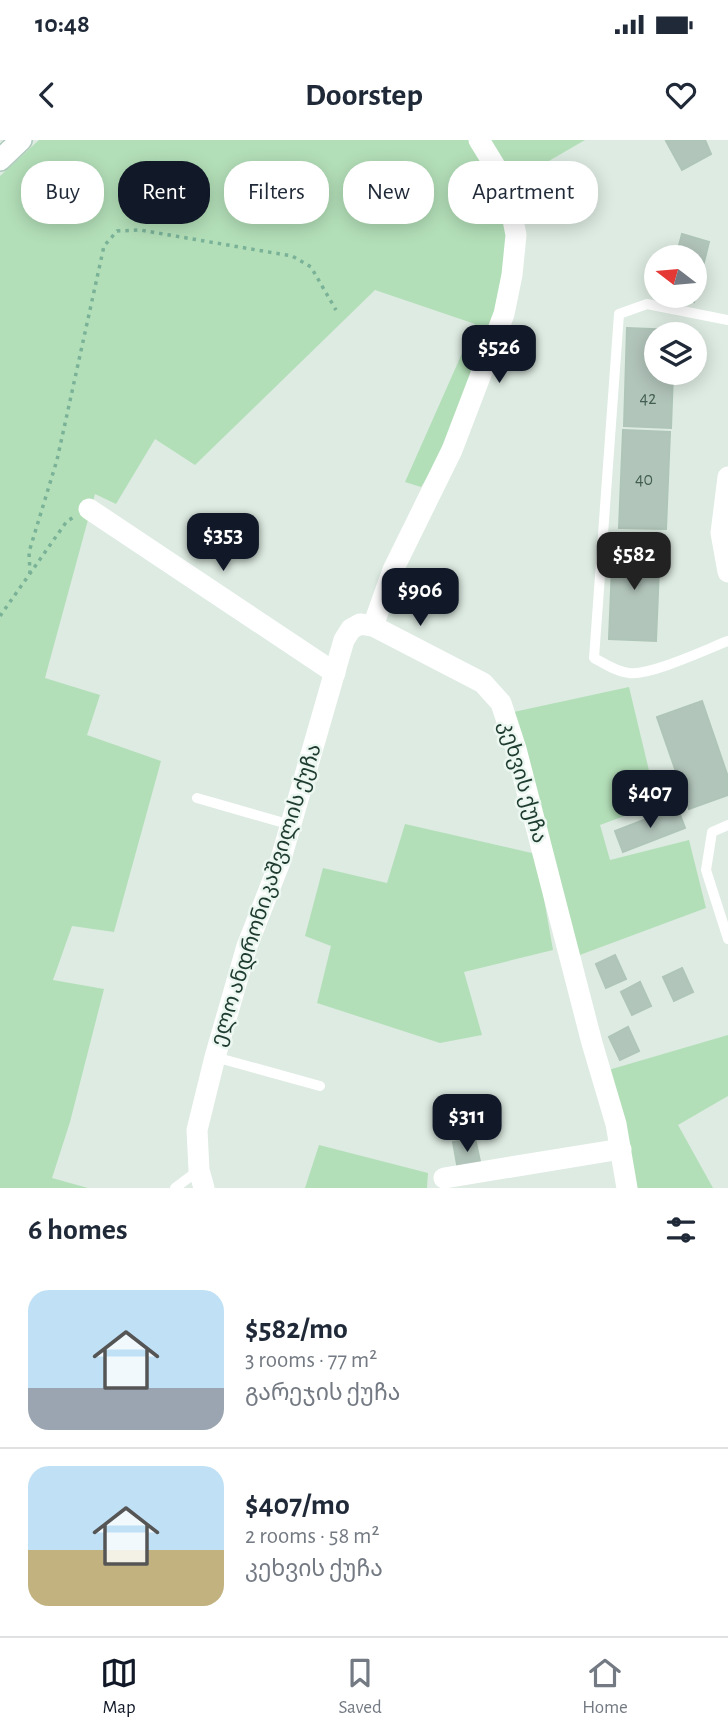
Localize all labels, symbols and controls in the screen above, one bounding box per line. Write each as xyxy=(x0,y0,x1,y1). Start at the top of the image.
text: 10:48 xyxy=(35,11,90,37)
icon: back xyxy=(28,76,66,114)
icon: heart xyxy=(662,76,700,114)
text: Doorstep xyxy=(305,79,423,111)
chip: Buy xyxy=(21,161,104,224)
chip: Rent xyxy=(118,161,210,224)
chip: Filters xyxy=(224,161,329,224)
chip: New xyxy=(343,161,434,224)
chip: Apartment xyxy=(448,161,598,224)
north arrow xyxy=(644,245,707,308)
map controls xyxy=(644,245,707,385)
button: layers xyxy=(644,322,707,385)
pin: $526 xyxy=(458,326,540,385)
text: $526 xyxy=(478,336,520,359)
house number: 42 xyxy=(640,390,656,408)
house number: 40 xyxy=(635,471,653,489)
pin: $353 xyxy=(182,514,264,573)
text: $353 xyxy=(203,524,243,547)
pin: $582 xyxy=(593,532,675,592)
text: $582 xyxy=(613,543,655,566)
pin: $906 xyxy=(379,568,461,628)
text: $906 xyxy=(398,579,442,602)
street label: კეხვის ქუჩა xyxy=(495,719,550,846)
street label: ელო ანდრონიკაშვილის ქუჩა xyxy=(207,741,327,1049)
pin: $407 xyxy=(609,770,691,830)
text: $407 xyxy=(628,781,672,804)
pin: $311 xyxy=(426,1094,508,1154)
text: $311 xyxy=(449,1105,485,1128)
icon: filters xyxy=(662,1211,700,1249)
text: 6 homes xyxy=(28,1215,128,1245)
text: $582/mo xyxy=(245,1314,348,1344)
icon: home xyxy=(84,1318,168,1402)
text: 3 rooms · 77 m² xyxy=(245,1349,377,1372)
text: გარეჯის ქუჩა xyxy=(245,1382,400,1405)
text: $407/mo xyxy=(245,1490,350,1520)
icon: home xyxy=(84,1494,168,1578)
text: 2 rooms · 58 m² xyxy=(245,1525,380,1548)
text: კეხვის ქუჩა xyxy=(245,1558,383,1581)
tab: Map xyxy=(100,1654,138,1719)
tab: Saved xyxy=(338,1654,382,1719)
tab: Home xyxy=(582,1654,628,1719)

